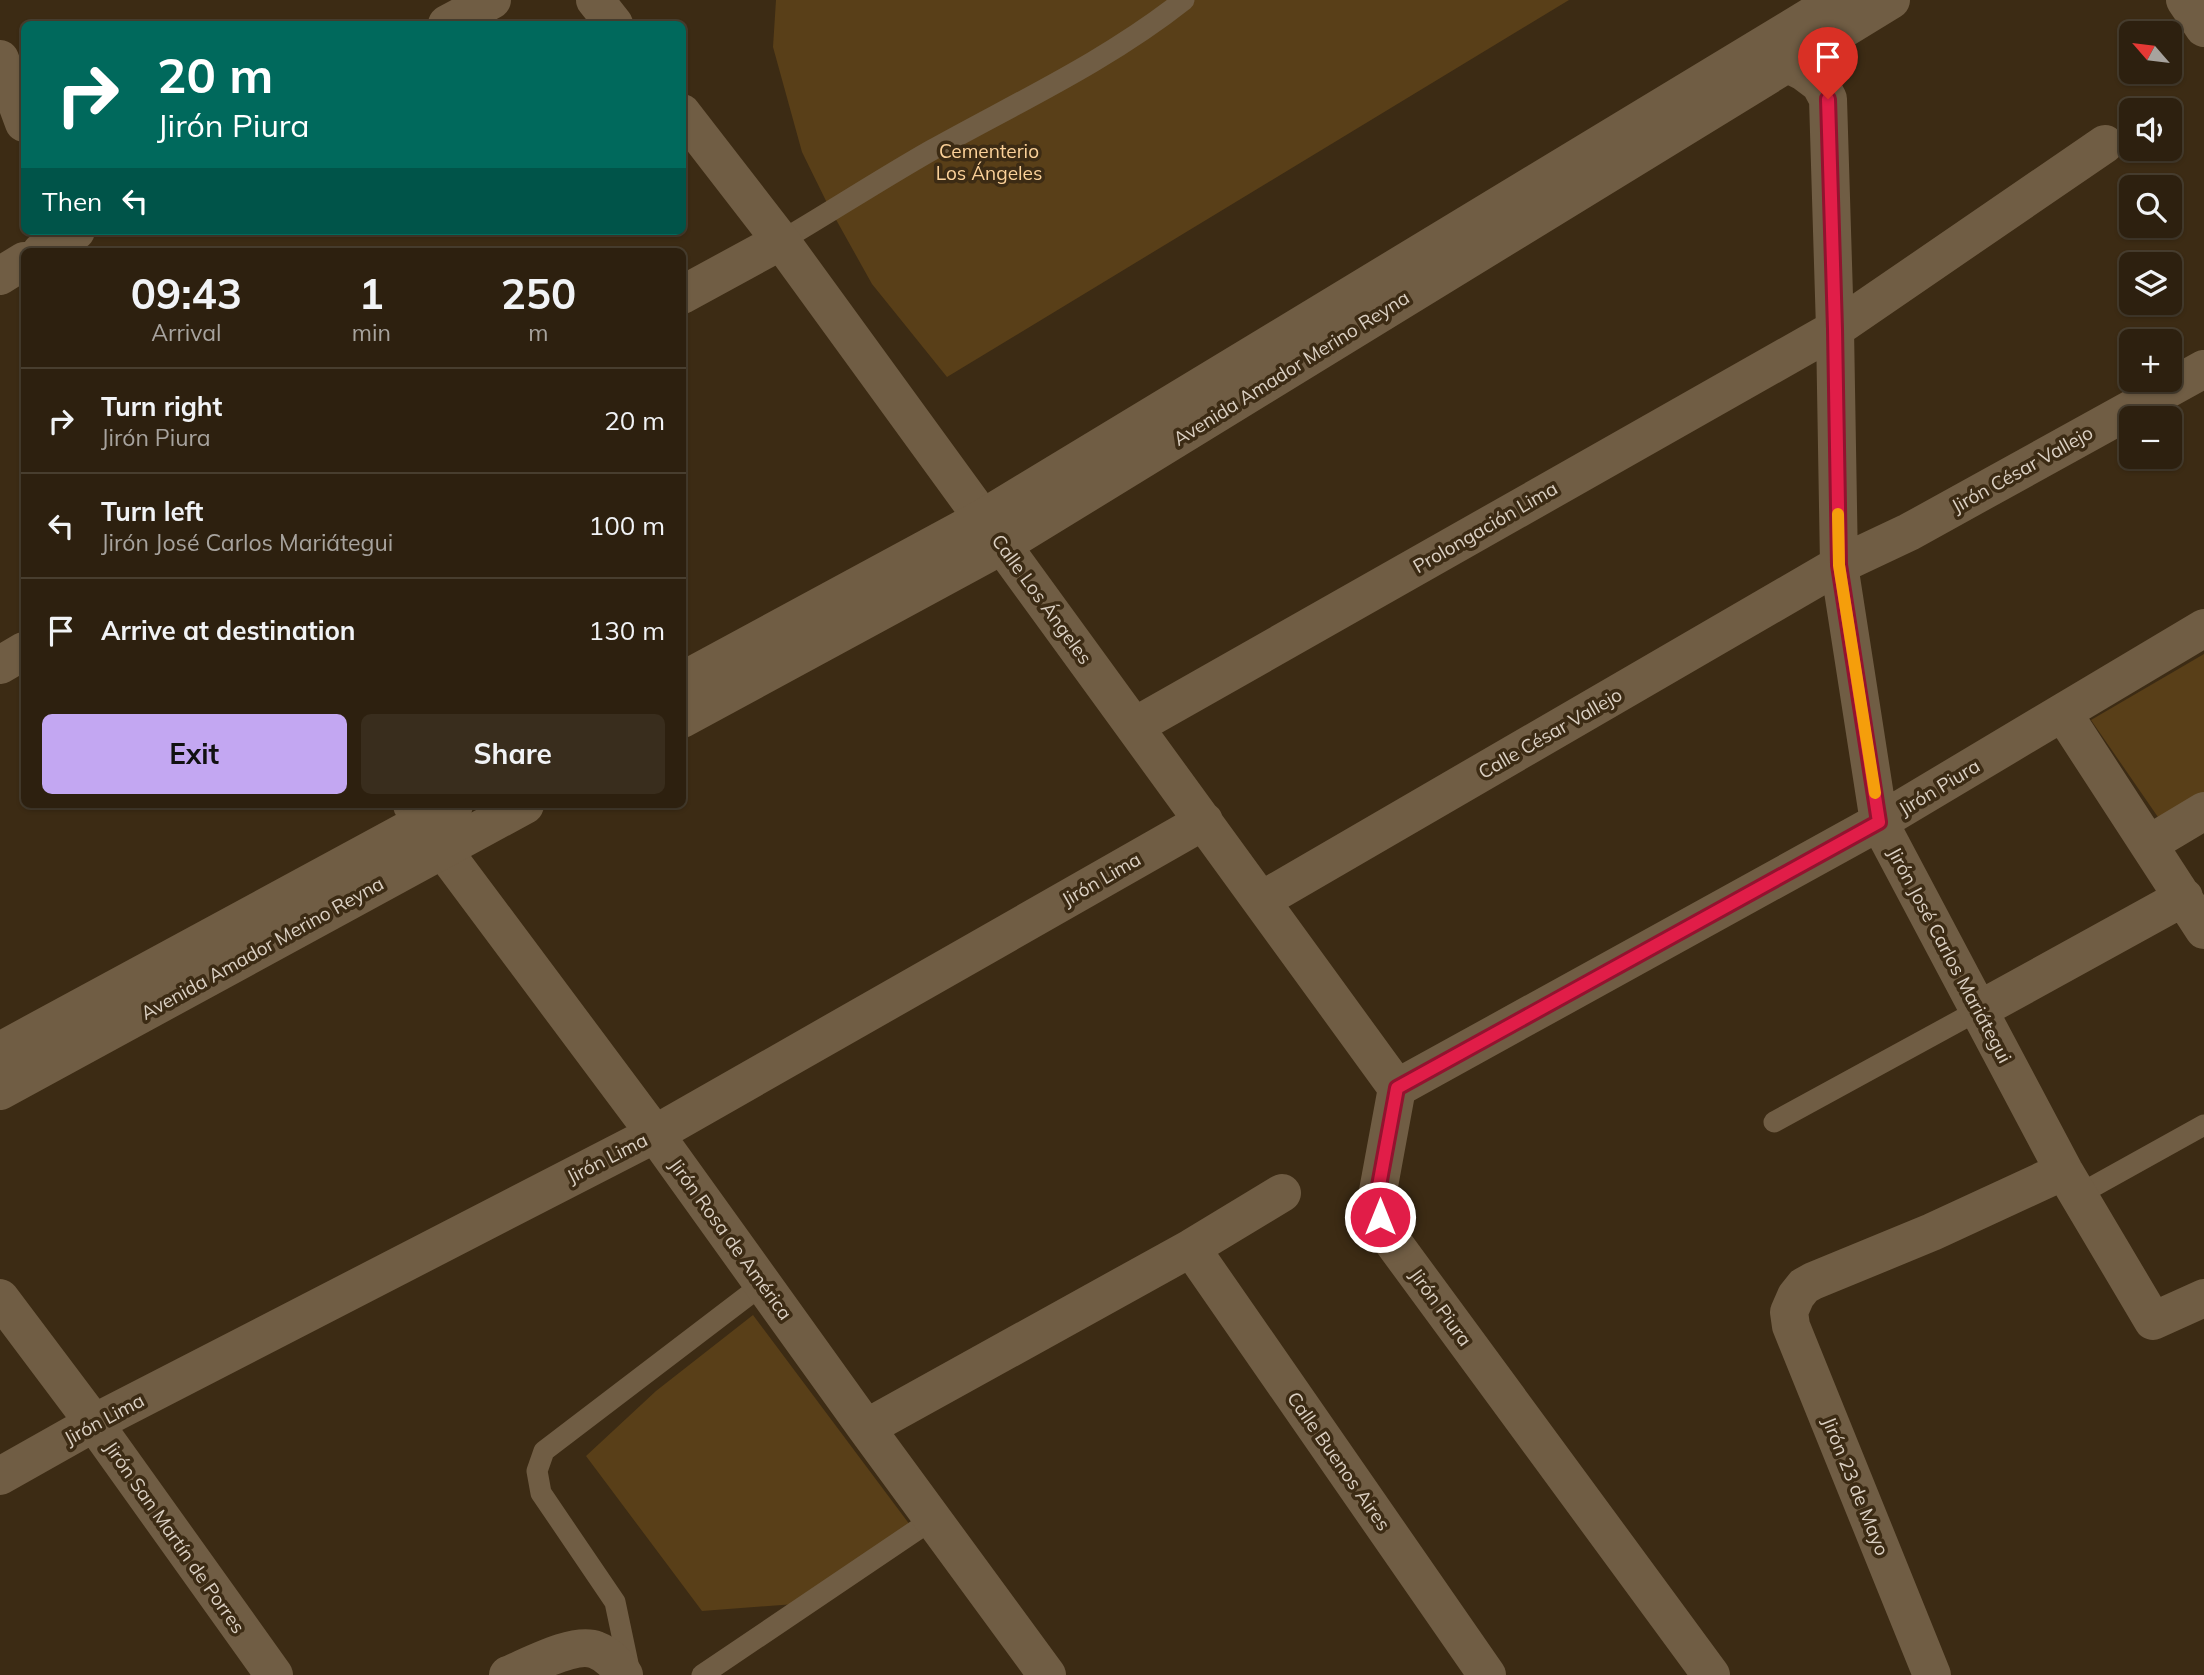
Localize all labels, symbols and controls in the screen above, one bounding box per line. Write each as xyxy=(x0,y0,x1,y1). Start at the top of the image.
north arrow xyxy=(2119,21,2182,84)
map controls xyxy=(2119,21,2182,469)
pin xyxy=(1798,27,1858,99)
icon: arrive xyxy=(1809,38,1847,76)
text: 20 m xyxy=(157,44,273,105)
icon: right xyxy=(42,49,133,140)
button: sound xyxy=(2119,98,2182,161)
text: Jirón Piura xyxy=(157,105,310,145)
park label: Cementerio Los Ángeles xyxy=(936,139,1042,185)
button: search xyxy=(2119,175,2182,238)
icon: left xyxy=(116,182,154,220)
text: Then xyxy=(42,185,102,218)
button: layers xyxy=(2119,252,2182,315)
text: 09:43 xyxy=(131,267,242,320)
text: 1 xyxy=(359,267,384,320)
text: 250 xyxy=(501,267,576,320)
street label: Avenida Amador Merino Reyna xyxy=(1168,285,1414,451)
text: Arrival xyxy=(151,318,222,347)
text: min xyxy=(352,318,391,347)
text: m xyxy=(528,318,549,347)
button: + xyxy=(2119,329,2182,392)
text: Turn right xyxy=(101,390,222,423)
icon: right xyxy=(42,402,80,440)
text: 20 m xyxy=(604,404,665,437)
button: − xyxy=(2119,406,2182,469)
street label: Jirón César Vallejo xyxy=(1947,420,2097,518)
text: Jirón Piura xyxy=(101,423,211,452)
street label: Prolongación Lima xyxy=(1408,476,1562,578)
text: Turn left xyxy=(101,495,203,528)
icon: left xyxy=(42,507,80,545)
text: 100 m xyxy=(589,509,665,542)
text: Jirón José Carlos Mariátegui xyxy=(101,528,393,557)
street label: Calle Los Ángeles xyxy=(987,529,1097,669)
icon: arrive xyxy=(42,612,80,650)
text: Arrive at destination xyxy=(101,614,356,647)
text: 130 m xyxy=(589,614,665,647)
street label: Calle César Vallejo xyxy=(1474,682,1626,784)
button: Exit xyxy=(42,714,347,794)
button: Share xyxy=(361,714,665,794)
street label: Jirón Piura xyxy=(1894,753,1984,821)
street label: Jirón José Carlos Mariátegui xyxy=(1883,843,2017,1067)
street label: Jirón Lima xyxy=(1057,847,1145,911)
street label: Avenida Amador Merino Reyna xyxy=(136,871,388,1025)
street label: Jirón Lima xyxy=(563,1127,651,1189)
street label: Jirón Rosa de América xyxy=(664,1154,798,1324)
position arrow xyxy=(1343,1180,1417,1254)
street label: Jirón Piura xyxy=(1405,1263,1477,1351)
street label: Calle Buenos Aires xyxy=(1282,1387,1396,1535)
street label: Jirón Lima xyxy=(60,1388,148,1450)
street label: Jirón 23 de Mayo xyxy=(1817,1413,1895,1559)
street label: Jirón San Martín de Porres xyxy=(99,1436,251,1638)

